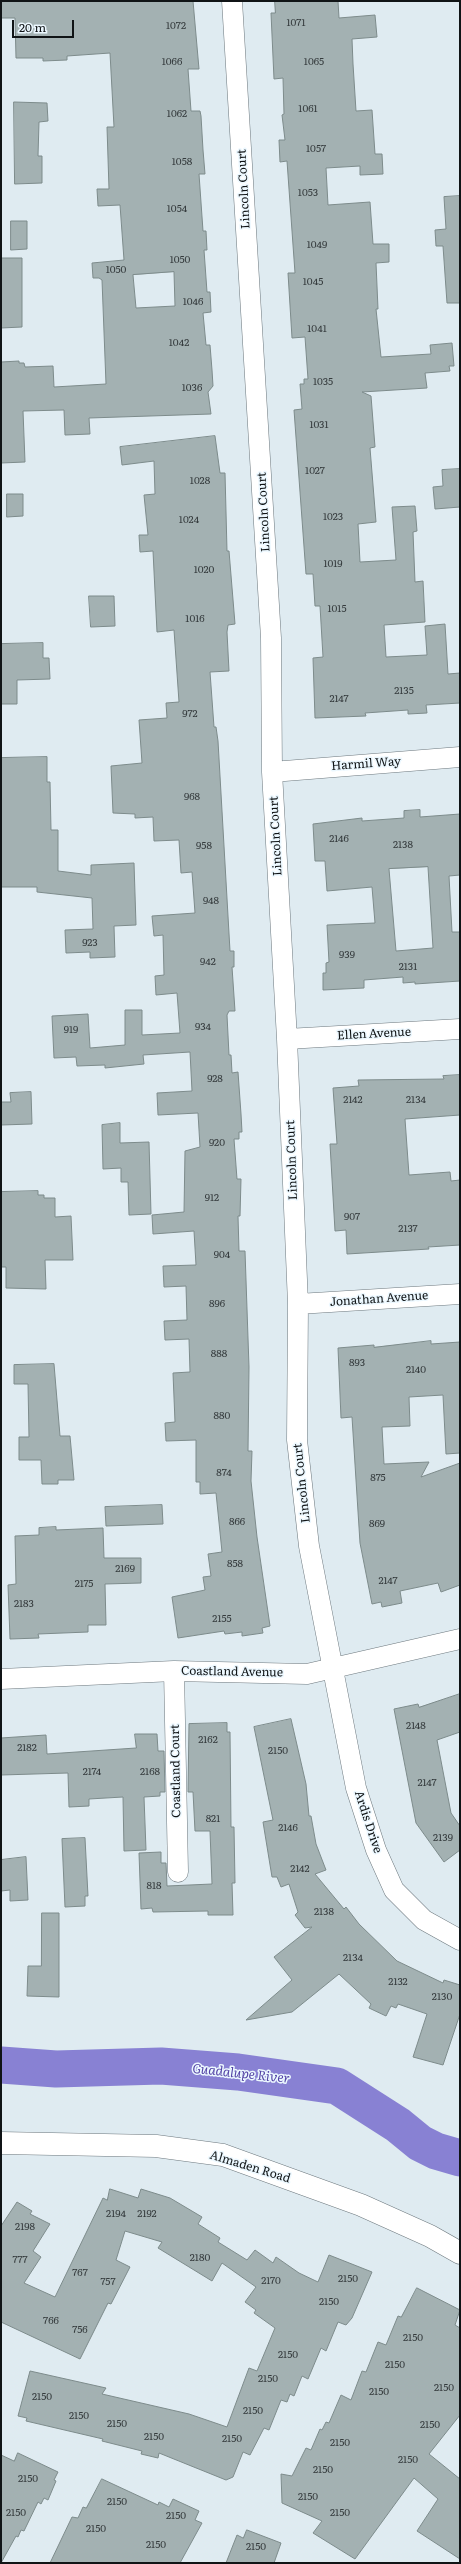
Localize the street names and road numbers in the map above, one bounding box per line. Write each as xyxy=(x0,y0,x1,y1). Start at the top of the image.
street label: Lincoln Court xyxy=(235,149,253,229)
street label: Lincoln Court xyxy=(255,472,273,552)
street label: Harmil Way xyxy=(331,754,401,774)
street label: Lincoln Court xyxy=(267,796,285,876)
street label: Ellen Avenue xyxy=(337,1025,411,1043)
street label: Lincoln Court xyxy=(283,1120,301,1200)
street label: Jonathan Avenue xyxy=(329,1288,429,1310)
street label: Lincoln Court xyxy=(291,1442,313,1524)
street label: Coastland Avenue xyxy=(181,1664,283,1680)
street label: Coastland Court xyxy=(168,1724,184,1818)
street label: Ardis Drive xyxy=(351,1789,385,1855)
street label: Almaden Road xyxy=(208,2148,292,2186)

